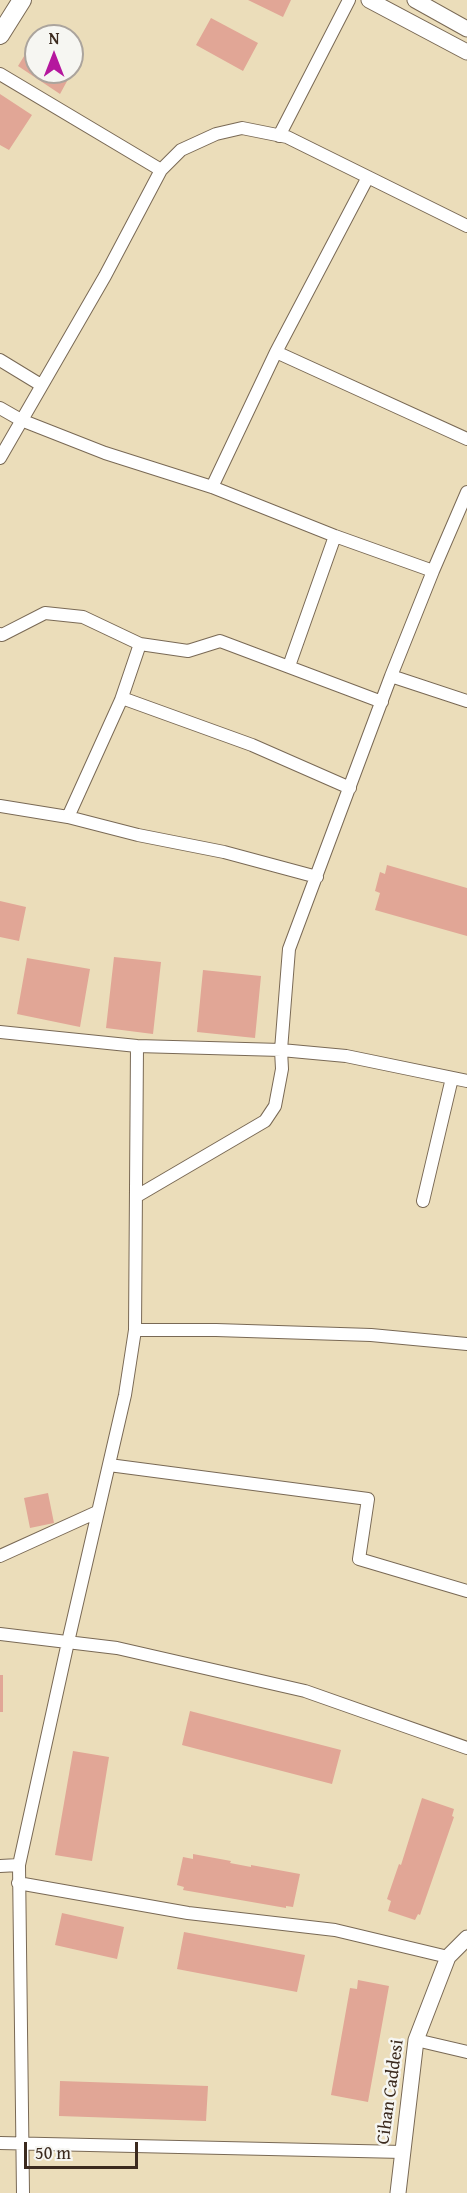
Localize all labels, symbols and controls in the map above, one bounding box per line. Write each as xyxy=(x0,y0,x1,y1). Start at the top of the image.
north arrow xyxy=(24,24,84,84)
text: N xyxy=(49,26,59,50)
street label: Cihan Caddesi xyxy=(373,2038,409,2146)
scale bar xyxy=(27,2130,141,2168)
text: 50 m xyxy=(35,2139,71,2166)

